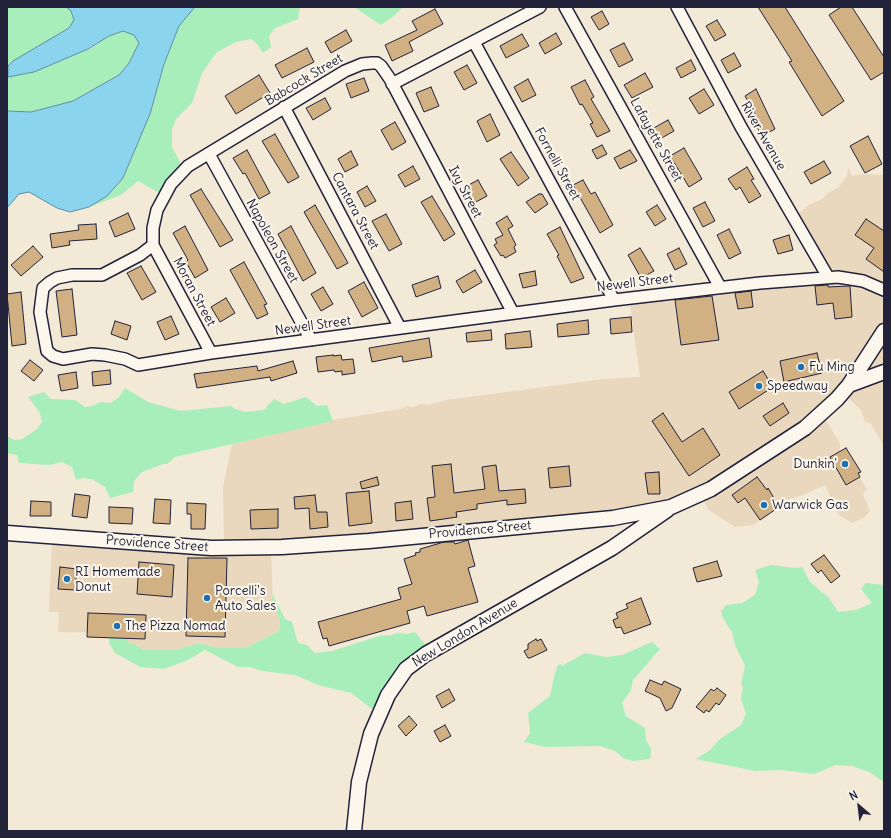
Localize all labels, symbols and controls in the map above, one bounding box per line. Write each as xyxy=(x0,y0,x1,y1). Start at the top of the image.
street label: Babcock Street xyxy=(262,51,346,109)
street label: Lafayette Street xyxy=(626,95,686,185)
street label: River Avenue xyxy=(737,99,789,173)
street label: Fornelli Street xyxy=(531,125,583,203)
street label: Ivy Street xyxy=(445,163,485,221)
street label: Cantara Street xyxy=(328,170,382,252)
street label: Napoleon Street xyxy=(242,196,302,286)
street label: Moran Street xyxy=(169,255,219,329)
street label: Newell Street xyxy=(596,271,674,295)
street label: Newell Street xyxy=(274,313,352,339)
place label: Fu Ming xyxy=(809,359,855,375)
marker: Fu Ming xyxy=(796,362,806,372)
place label: Speedway xyxy=(767,378,828,394)
marker: Speedway xyxy=(754,381,764,391)
place label: Dunkin' xyxy=(793,456,837,472)
marker: Dunkin' xyxy=(840,459,850,469)
place label: Warwick Gas xyxy=(772,497,848,513)
marker: Warwick Gas xyxy=(759,500,769,510)
street label: Providence Street xyxy=(428,518,532,542)
street label: Providence Street xyxy=(105,533,209,555)
place label: RI Homemade Donut xyxy=(75,564,160,595)
marker: RI Homemade Donut xyxy=(62,574,72,584)
place label: Porcelli's Auto Sales xyxy=(215,583,276,614)
marker: Porcelli's Auto Sales xyxy=(202,593,212,603)
street label: New London Avenue xyxy=(410,595,520,671)
place label: The Pizza Nomad xyxy=(125,618,226,634)
marker: The Pizza Nomad xyxy=(112,621,122,631)
north arrow xyxy=(839,786,879,826)
text: N xyxy=(847,787,860,803)

